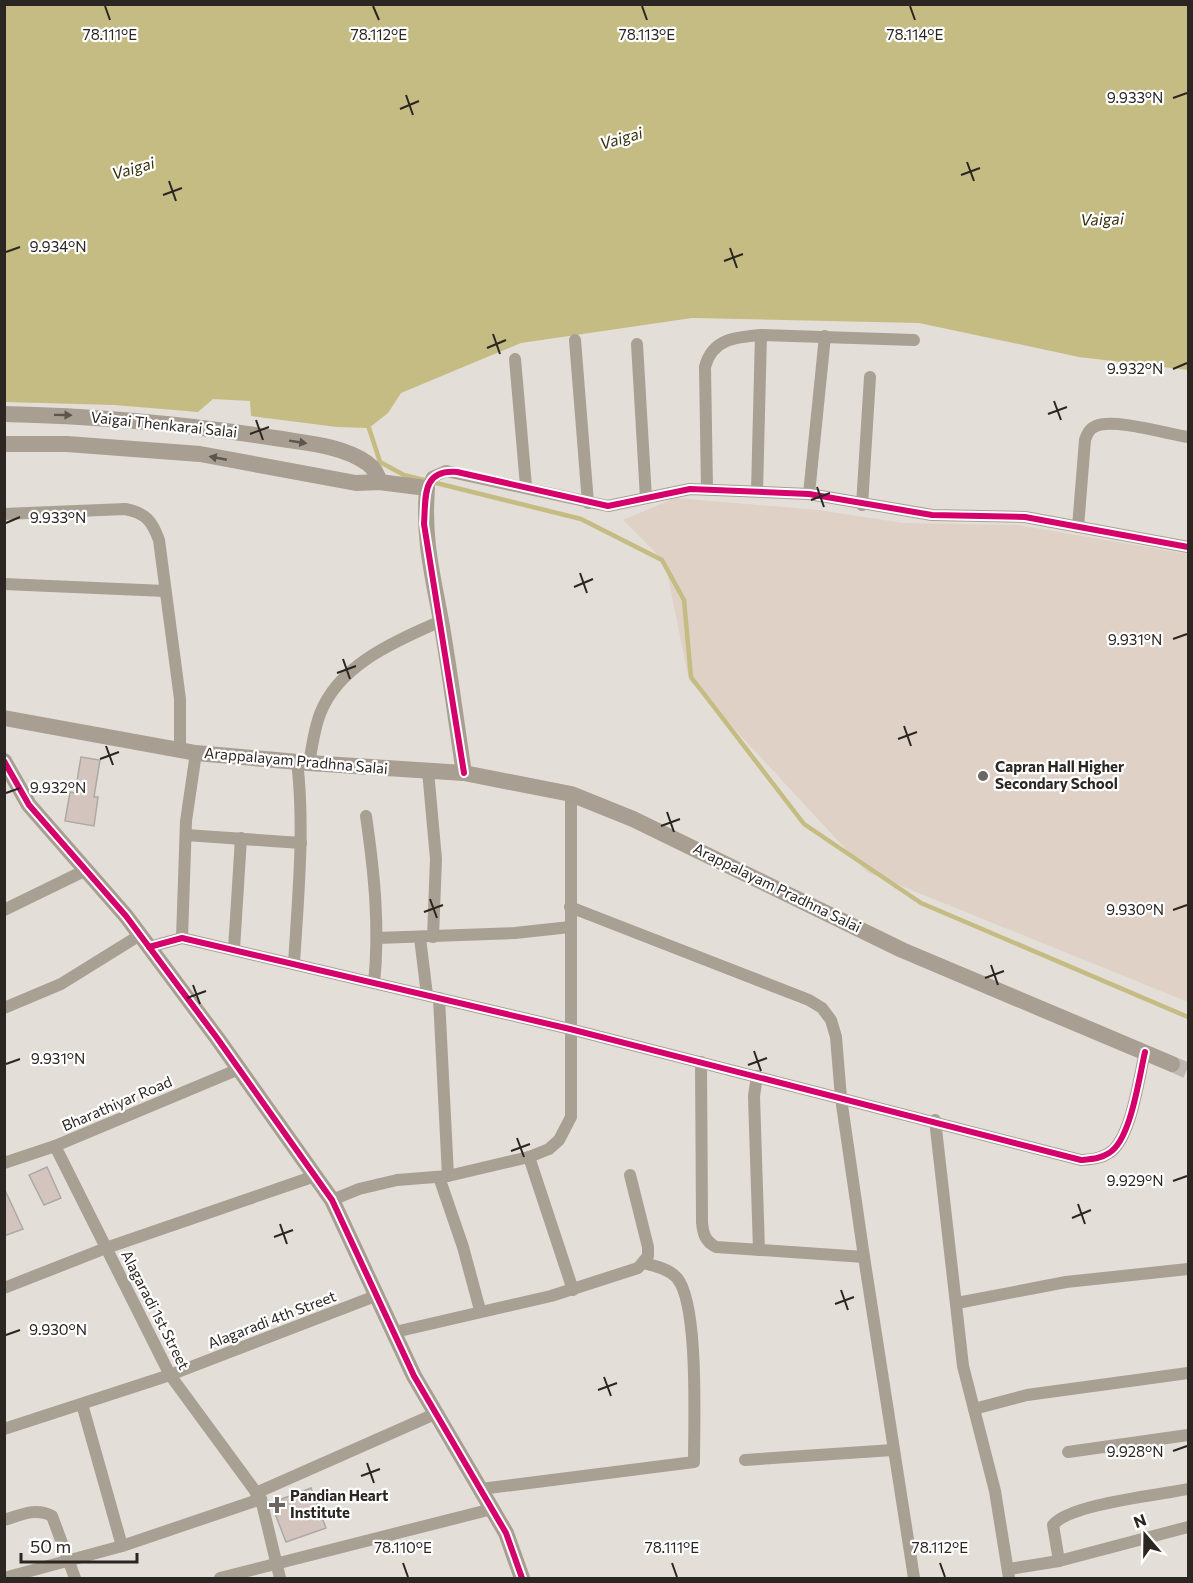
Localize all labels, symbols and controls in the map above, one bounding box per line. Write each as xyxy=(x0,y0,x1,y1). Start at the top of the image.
text: 78.111°E xyxy=(83,25,137,43)
text: 78.112°E xyxy=(351,25,407,43)
text: 78.113°E xyxy=(619,25,675,43)
text: 78.114°E xyxy=(887,25,944,43)
text: 9.933°N xyxy=(1107,88,1163,106)
water label: Vaigai xyxy=(597,122,645,153)
water label: Vaigai xyxy=(109,152,157,183)
water label: Vaigai xyxy=(1080,208,1125,229)
text: 9.934°N xyxy=(29,237,87,255)
text: 9.932°N xyxy=(1107,359,1163,377)
street label: Vaigai Thenkarai Salai xyxy=(90,407,238,441)
one-way arrow xyxy=(53,410,72,420)
one-way arrow xyxy=(289,438,308,447)
one-way arrow xyxy=(209,453,228,462)
text: 9.933°N xyxy=(30,508,86,526)
text: 9.931°N xyxy=(1108,630,1162,648)
street label: Arappalayam Pradhna Salai xyxy=(203,743,389,777)
place label: Capran Hall Higher Secondary School xyxy=(995,757,1124,792)
marker: Capran Hall Higher Secondary School xyxy=(976,769,990,783)
text: 9.932°N xyxy=(30,778,86,796)
street label: Arappalayam Pradhna Salai xyxy=(691,839,864,936)
text: 9.930°N xyxy=(1106,900,1164,918)
text: 9.931°N xyxy=(31,1049,85,1067)
street label: Bharathiyar Road xyxy=(59,1072,174,1134)
text: 9.929°N xyxy=(1107,1171,1163,1189)
street label: Alagaradi 1st Street xyxy=(118,1247,194,1372)
street label: Alagaradi 4th Street xyxy=(205,1286,338,1352)
text: 9.930°N xyxy=(29,1320,87,1338)
text: 9.928°N xyxy=(1107,1442,1163,1460)
place label: Pandian Heart Institute xyxy=(290,1486,388,1521)
marker: Pandian Heart Institute xyxy=(268,1496,286,1514)
north arrow xyxy=(1115,1505,1175,1565)
text: N xyxy=(1131,1509,1149,1531)
scale bar xyxy=(21,1526,136,1564)
text: 50 m xyxy=(30,1535,71,1557)
text: 78.110°E xyxy=(374,1538,432,1556)
text: 78.111°E xyxy=(645,1538,699,1556)
text: 78.112°E xyxy=(912,1538,968,1556)

